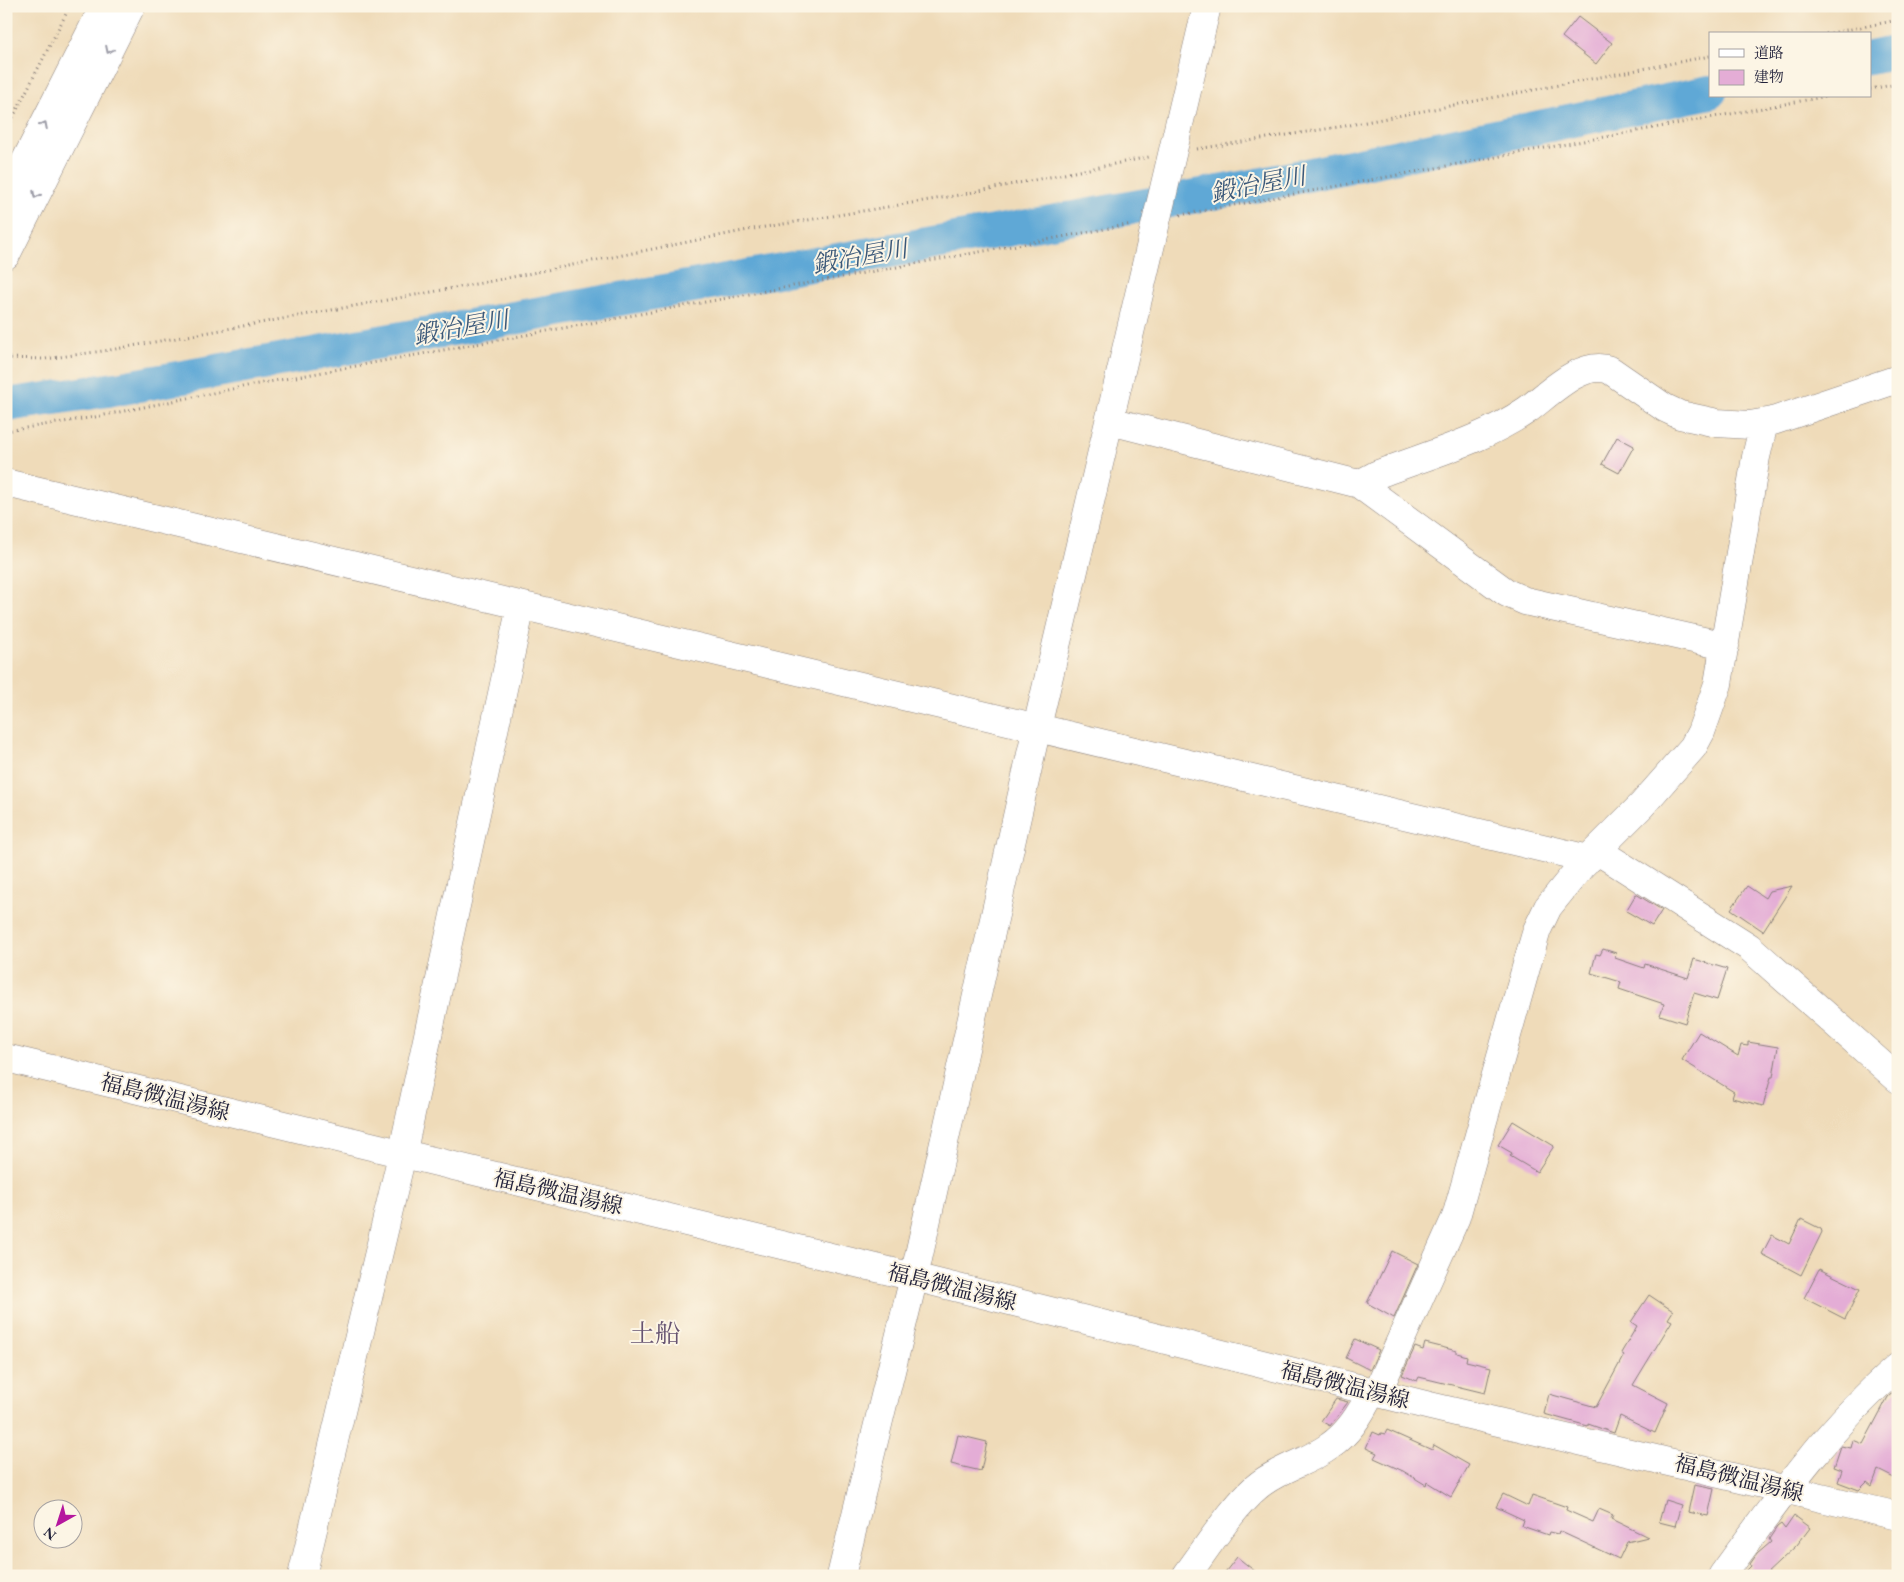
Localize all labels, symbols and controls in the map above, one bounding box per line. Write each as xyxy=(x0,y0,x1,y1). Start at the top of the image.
legend xyxy=(1709,32,1872,98)
text: 道路 xyxy=(1754,43,1784,62)
one-way arrow xyxy=(105,45,116,54)
text: 建物 xyxy=(1754,67,1784,86)
one-way arrow xyxy=(38,121,48,130)
water label: 鍛冶屋川 xyxy=(1208,159,1311,208)
one-way arrow xyxy=(32,190,42,199)
water label: 鍛冶屋川 xyxy=(810,232,913,280)
water label: 鍛冶屋川 xyxy=(411,303,514,351)
street label: 福島微温湯線 xyxy=(97,1067,233,1127)
street label: 福島微温湯線 xyxy=(490,1163,626,1221)
street label: 福島微温湯線 xyxy=(884,1257,1020,1317)
district label: 土船 xyxy=(630,1317,680,1349)
street label: 福島微温湯線 xyxy=(1277,1355,1413,1415)
street label: 福島微温湯線 xyxy=(1671,1448,1807,1508)
north arrow xyxy=(32,1500,82,1550)
text: N xyxy=(39,1523,60,1545)

